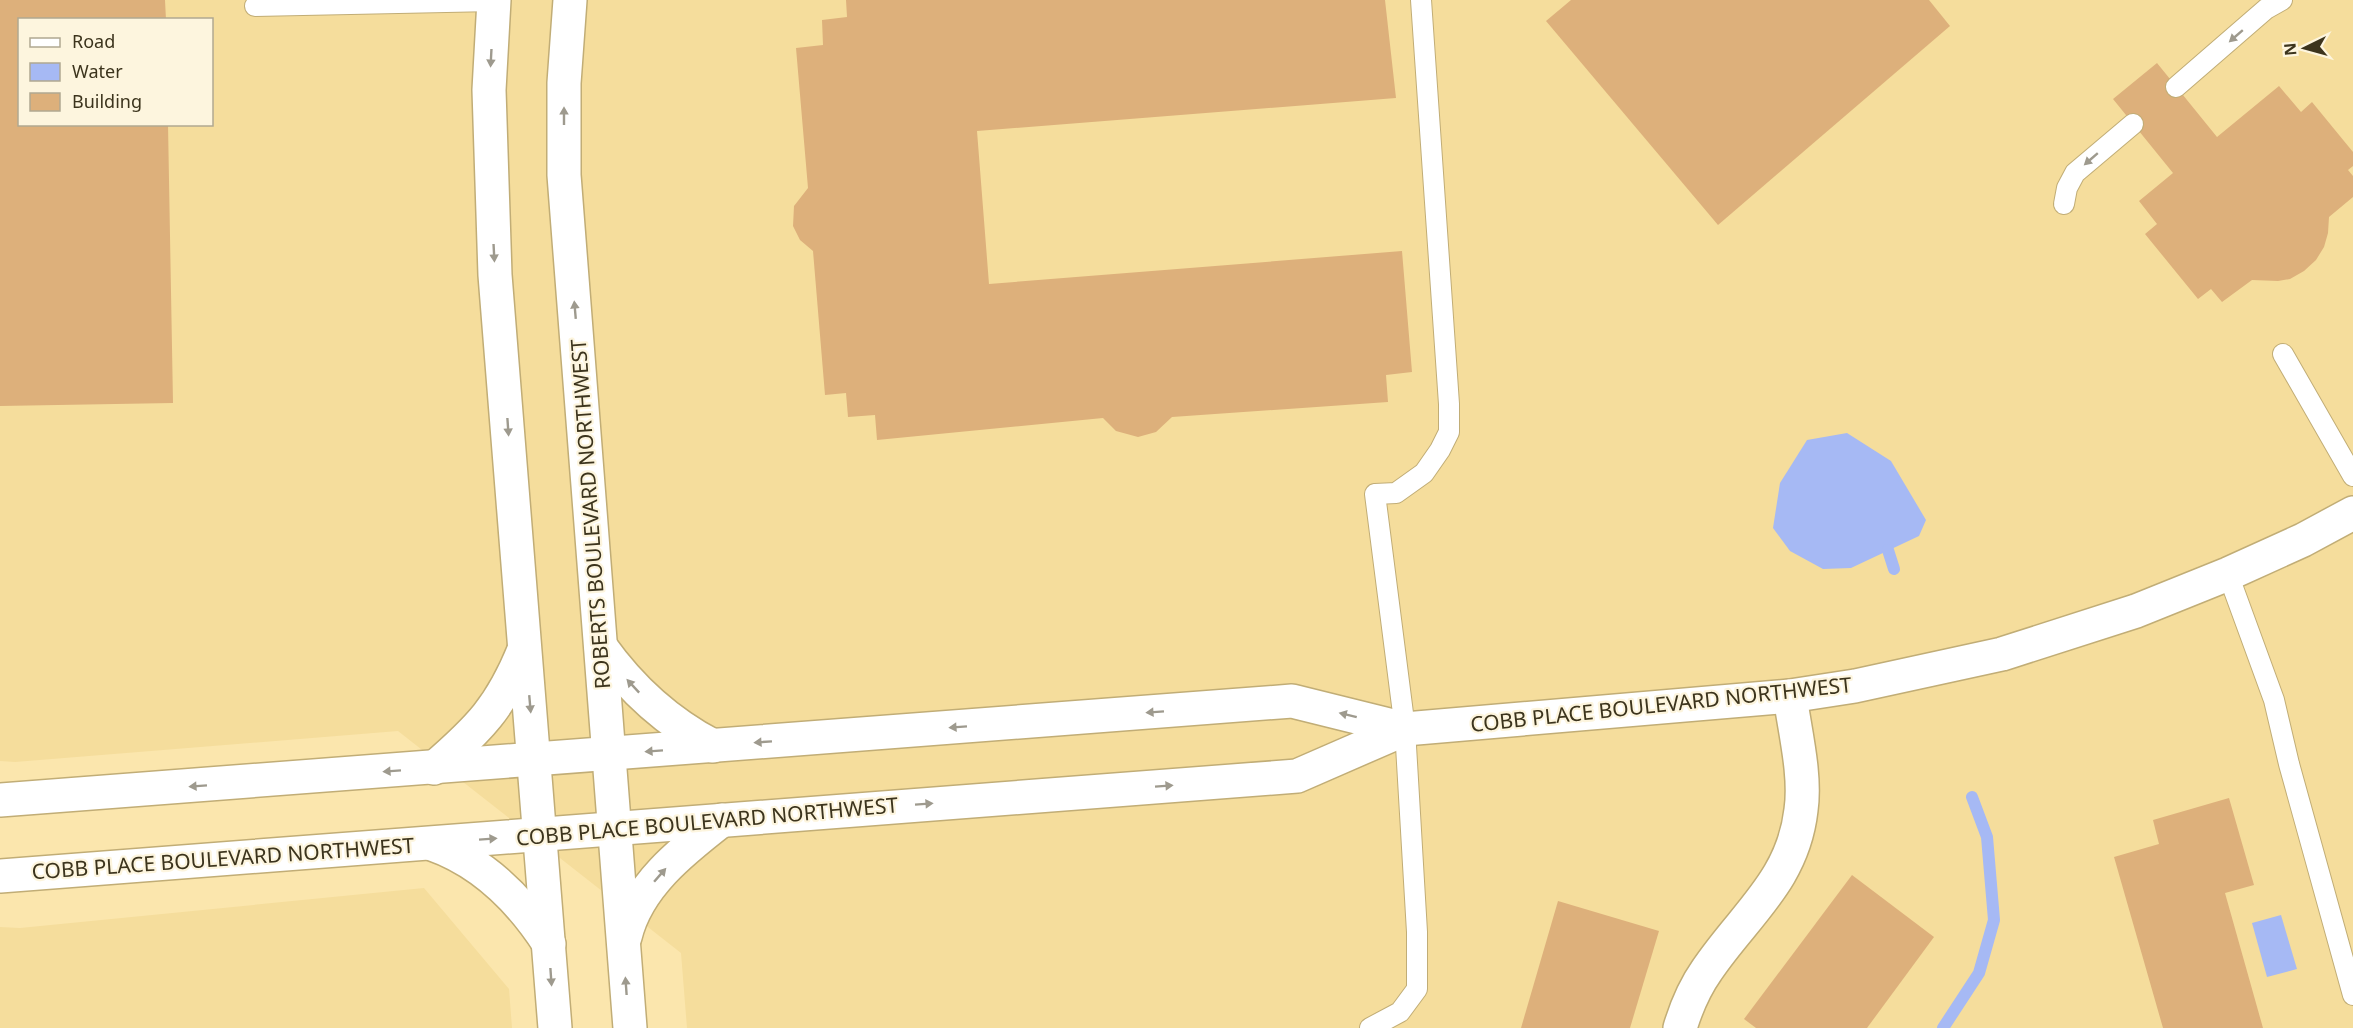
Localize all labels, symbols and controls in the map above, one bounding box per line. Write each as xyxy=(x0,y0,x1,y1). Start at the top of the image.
legend xyxy=(18,18,213,126)
north arrow xyxy=(2275,18,2335,78)
text: Road xyxy=(72,29,115,53)
one-way arrow xyxy=(2228,29,2244,42)
text: N xyxy=(2279,42,2302,57)
one-way arrow xyxy=(486,49,496,68)
text: Water xyxy=(72,59,123,83)
text: Building xyxy=(72,89,142,113)
one-way arrow xyxy=(559,106,569,125)
one-way arrow xyxy=(2084,152,2099,165)
one-way arrow xyxy=(490,244,499,263)
one-way arrow xyxy=(570,301,580,320)
street label: ROBERTS BOULEVARD NORTHWEST xyxy=(564,338,616,690)
one-way arrow xyxy=(503,418,513,437)
street label: COBB PLACE BOULEVARD NORTHWEST xyxy=(1469,670,1853,738)
one-way arrow xyxy=(626,679,640,693)
one-way arrow xyxy=(525,695,535,714)
one-way arrow xyxy=(1146,707,1165,716)
one-way arrow xyxy=(1339,709,1357,719)
one-way arrow xyxy=(948,722,967,732)
one-way arrow xyxy=(754,737,773,747)
one-way arrow xyxy=(645,746,664,755)
one-way arrow xyxy=(382,766,401,776)
one-way arrow xyxy=(188,781,207,791)
one-way arrow xyxy=(1155,781,1174,791)
street label: COBB PLACE BOULEVARD NORTHWEST xyxy=(515,790,899,852)
one-way arrow xyxy=(915,800,934,809)
street label: COBB PLACE BOULEVARD NORTHWEST xyxy=(31,831,415,885)
one-way arrow xyxy=(479,834,498,843)
one-way arrow xyxy=(653,868,666,883)
one-way arrow xyxy=(547,967,556,986)
one-way arrow xyxy=(622,977,631,996)

